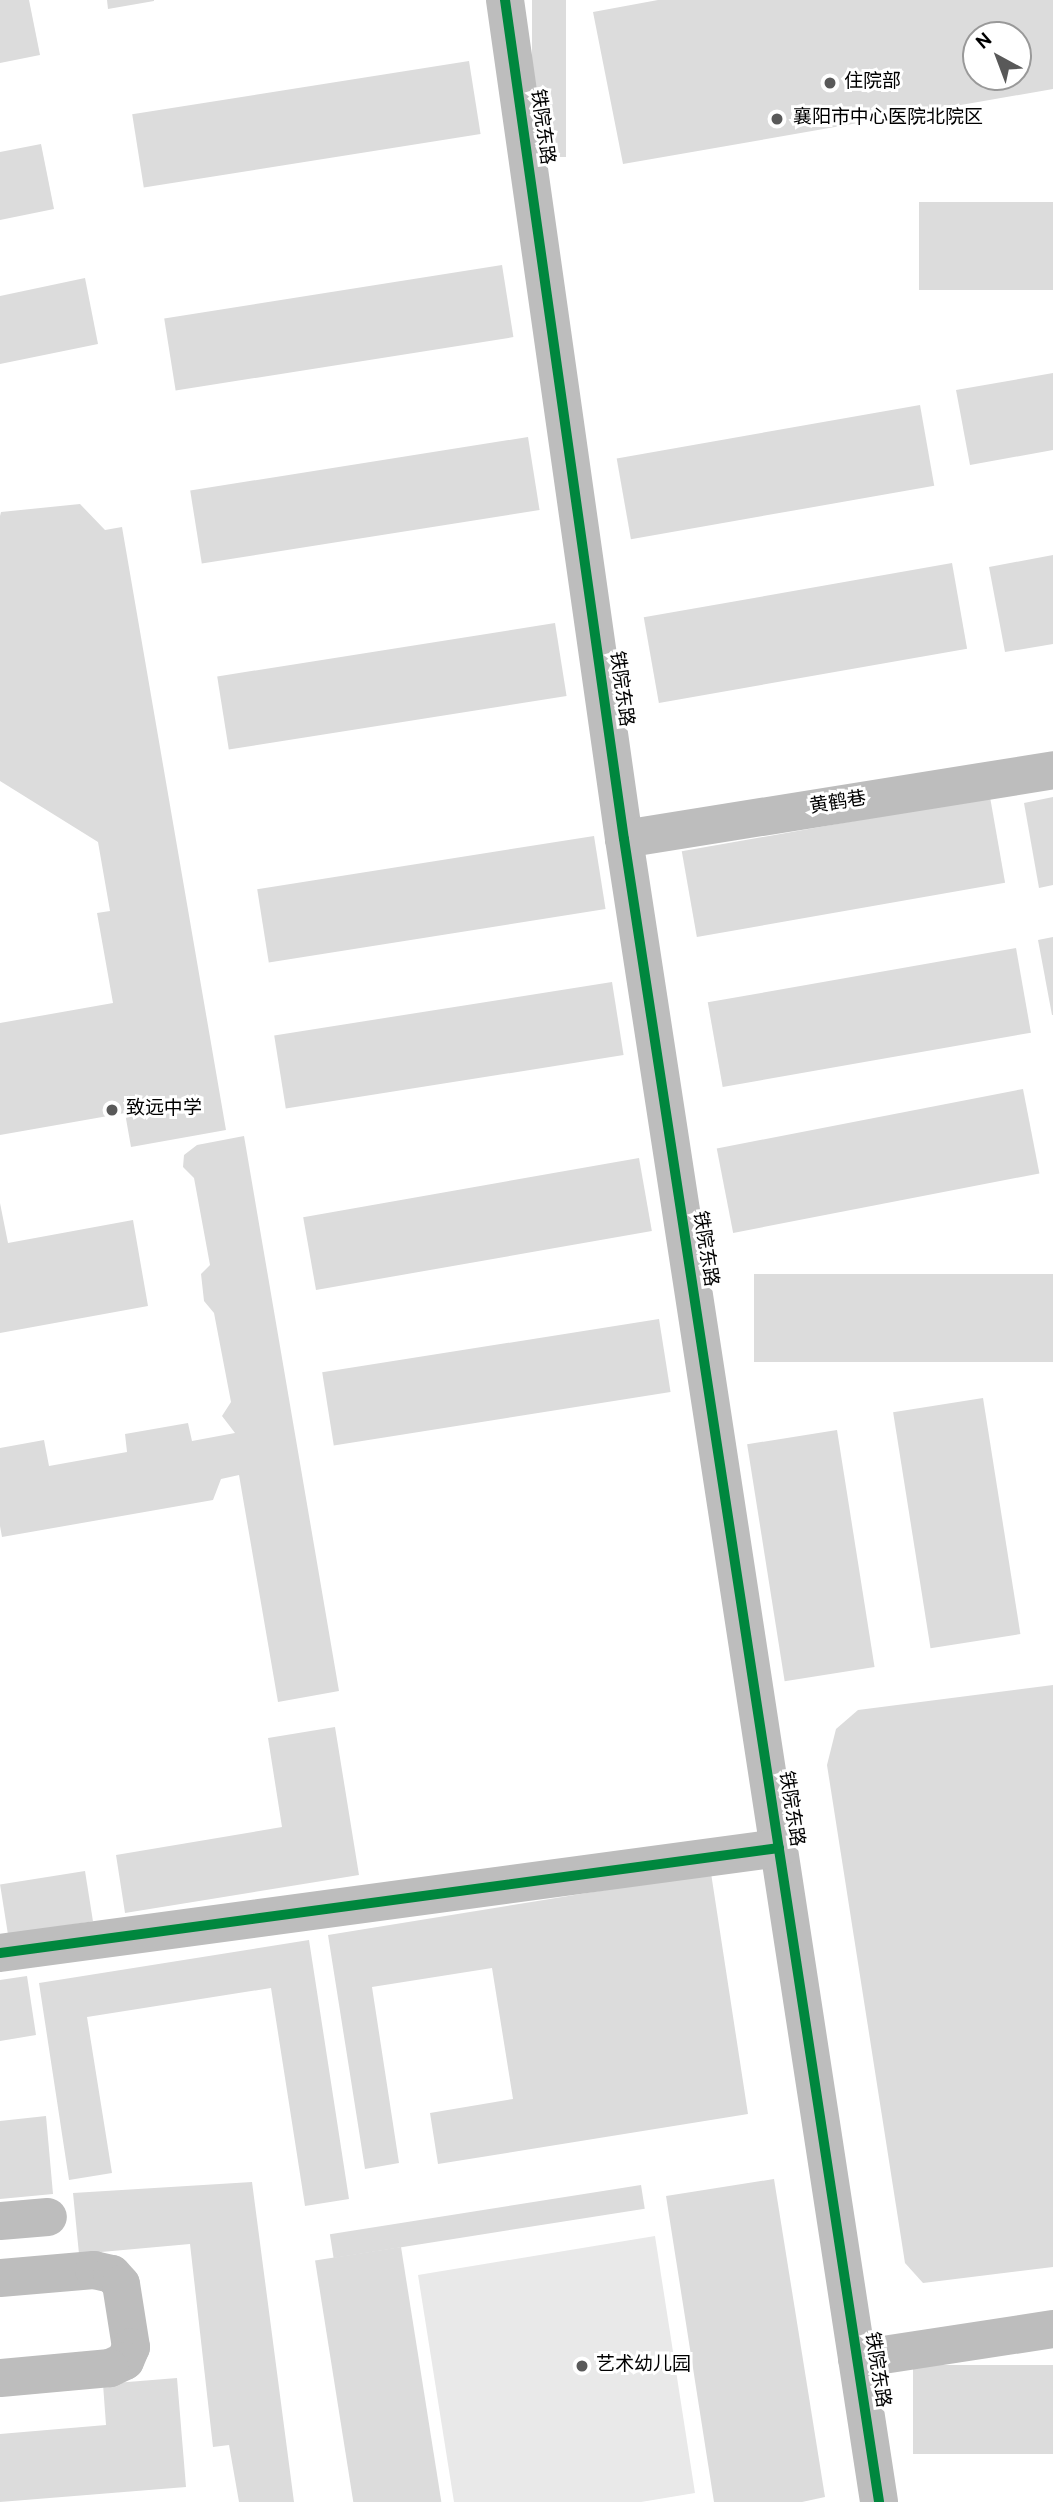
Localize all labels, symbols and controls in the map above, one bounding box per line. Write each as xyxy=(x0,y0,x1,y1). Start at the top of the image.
north arrow xyxy=(962,21,1032,91)
text: N xyxy=(972,28,998,55)
place label: 住院部 xyxy=(844,72,901,94)
marker: 住院部 xyxy=(822,75,838,91)
street label: 铁院东路 xyxy=(524,88,558,166)
place label: 襄阳市中心医院北院区 xyxy=(793,108,983,130)
marker: 襄阳市中心医院北院区 xyxy=(767,109,787,129)
street label: 铁院东路 xyxy=(603,650,637,728)
street label: 黄鹤巷 xyxy=(808,788,868,820)
place label: 致远中学 xyxy=(126,1099,202,1121)
marker: 致远中学 xyxy=(104,1102,120,1118)
street label: 铁院东路 xyxy=(687,1210,721,1288)
street label: 铁院东路 xyxy=(773,1770,807,1848)
street label: 铁院东路 xyxy=(859,2331,893,2409)
place label: 艺术幼儿园 xyxy=(596,2355,691,2377)
marker: 艺术幼儿园 xyxy=(574,2358,590,2374)

